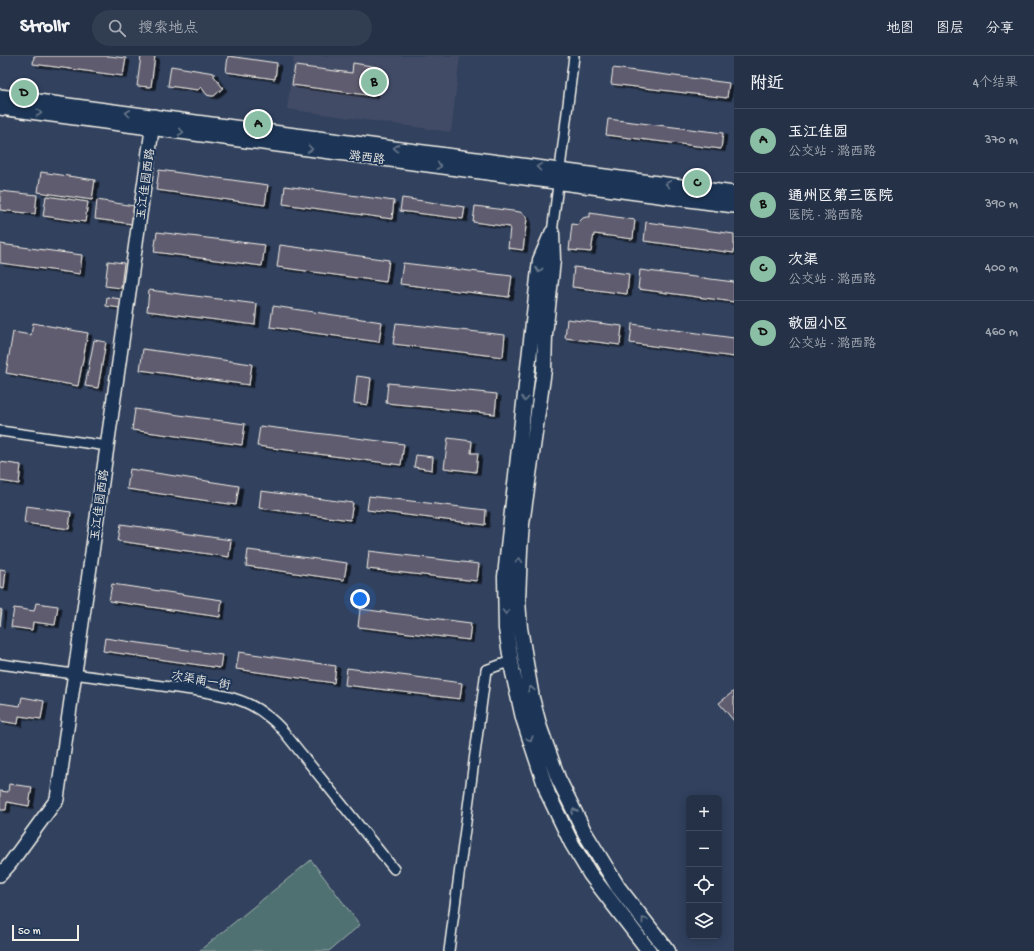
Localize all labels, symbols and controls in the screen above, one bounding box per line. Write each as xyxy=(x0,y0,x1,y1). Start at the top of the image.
search box xyxy=(92,10,372,46)
text: Strollr xyxy=(20,16,68,39)
icon: search xyxy=(106,17,128,39)
text: 搜索地点 xyxy=(138,20,198,38)
text: 地图 xyxy=(886,21,914,38)
text: 图层 xyxy=(936,21,964,38)
text: 分享 xyxy=(986,21,1014,38)
pin: B xyxy=(361,67,387,97)
text: 附近 xyxy=(750,75,784,95)
text: 4个结果 xyxy=(973,76,1018,91)
pin: D xyxy=(11,78,37,108)
one-way arrow xyxy=(36,108,42,117)
one-way arrow xyxy=(125,109,131,118)
pin: A xyxy=(245,109,271,139)
text: 玉江佳园 xyxy=(788,124,848,142)
one-way arrow xyxy=(178,127,184,136)
text: A xyxy=(759,133,767,148)
text: 370 m xyxy=(985,133,1018,148)
one-way arrow xyxy=(307,144,313,153)
one-way arrow xyxy=(393,144,399,153)
text: 公交站 · 潞西路 xyxy=(788,145,876,160)
street label: 玉江佳园西路 xyxy=(133,147,159,221)
street label: 潞西路 xyxy=(348,149,386,168)
one-way arrow xyxy=(436,161,442,170)
one-way arrow xyxy=(536,163,542,172)
pin: C xyxy=(684,168,710,198)
one-way arrow xyxy=(665,180,671,189)
text: 通州区第三医院 xyxy=(788,188,893,206)
text: B xyxy=(760,197,766,212)
text: 390 m xyxy=(985,197,1018,212)
text: 医院 · 潞西路 xyxy=(788,209,863,224)
text: 次渠 xyxy=(788,252,818,270)
text: C xyxy=(759,261,767,276)
text: 400 m xyxy=(985,261,1018,276)
one-way arrow xyxy=(535,267,544,273)
text: 公交站 · 潞西路 xyxy=(788,273,876,288)
text: 敬园小区 xyxy=(788,316,848,334)
text: D xyxy=(759,325,767,340)
text: 460 m xyxy=(986,325,1018,340)
text: 公交站 · 潞西路 xyxy=(788,337,876,352)
one-way arrow xyxy=(520,396,529,402)
street label: 玉江佳园西路 xyxy=(87,468,113,542)
one-way arrow xyxy=(515,557,523,563)
your location xyxy=(350,589,370,609)
one-way arrow xyxy=(501,609,510,615)
street label: 次渠南一街 xyxy=(170,669,232,694)
one-way arrow xyxy=(527,686,535,692)
one-way arrow xyxy=(525,735,534,742)
map controls xyxy=(686,795,722,939)
button: + xyxy=(686,795,722,831)
one-way arrow xyxy=(571,808,579,815)
button: − xyxy=(686,831,722,867)
button: locate xyxy=(686,867,722,903)
button: layers xyxy=(686,903,722,939)
one-way arrow xyxy=(642,918,649,925)
scale bar xyxy=(12,923,79,942)
text: 50 m xyxy=(18,926,40,938)

